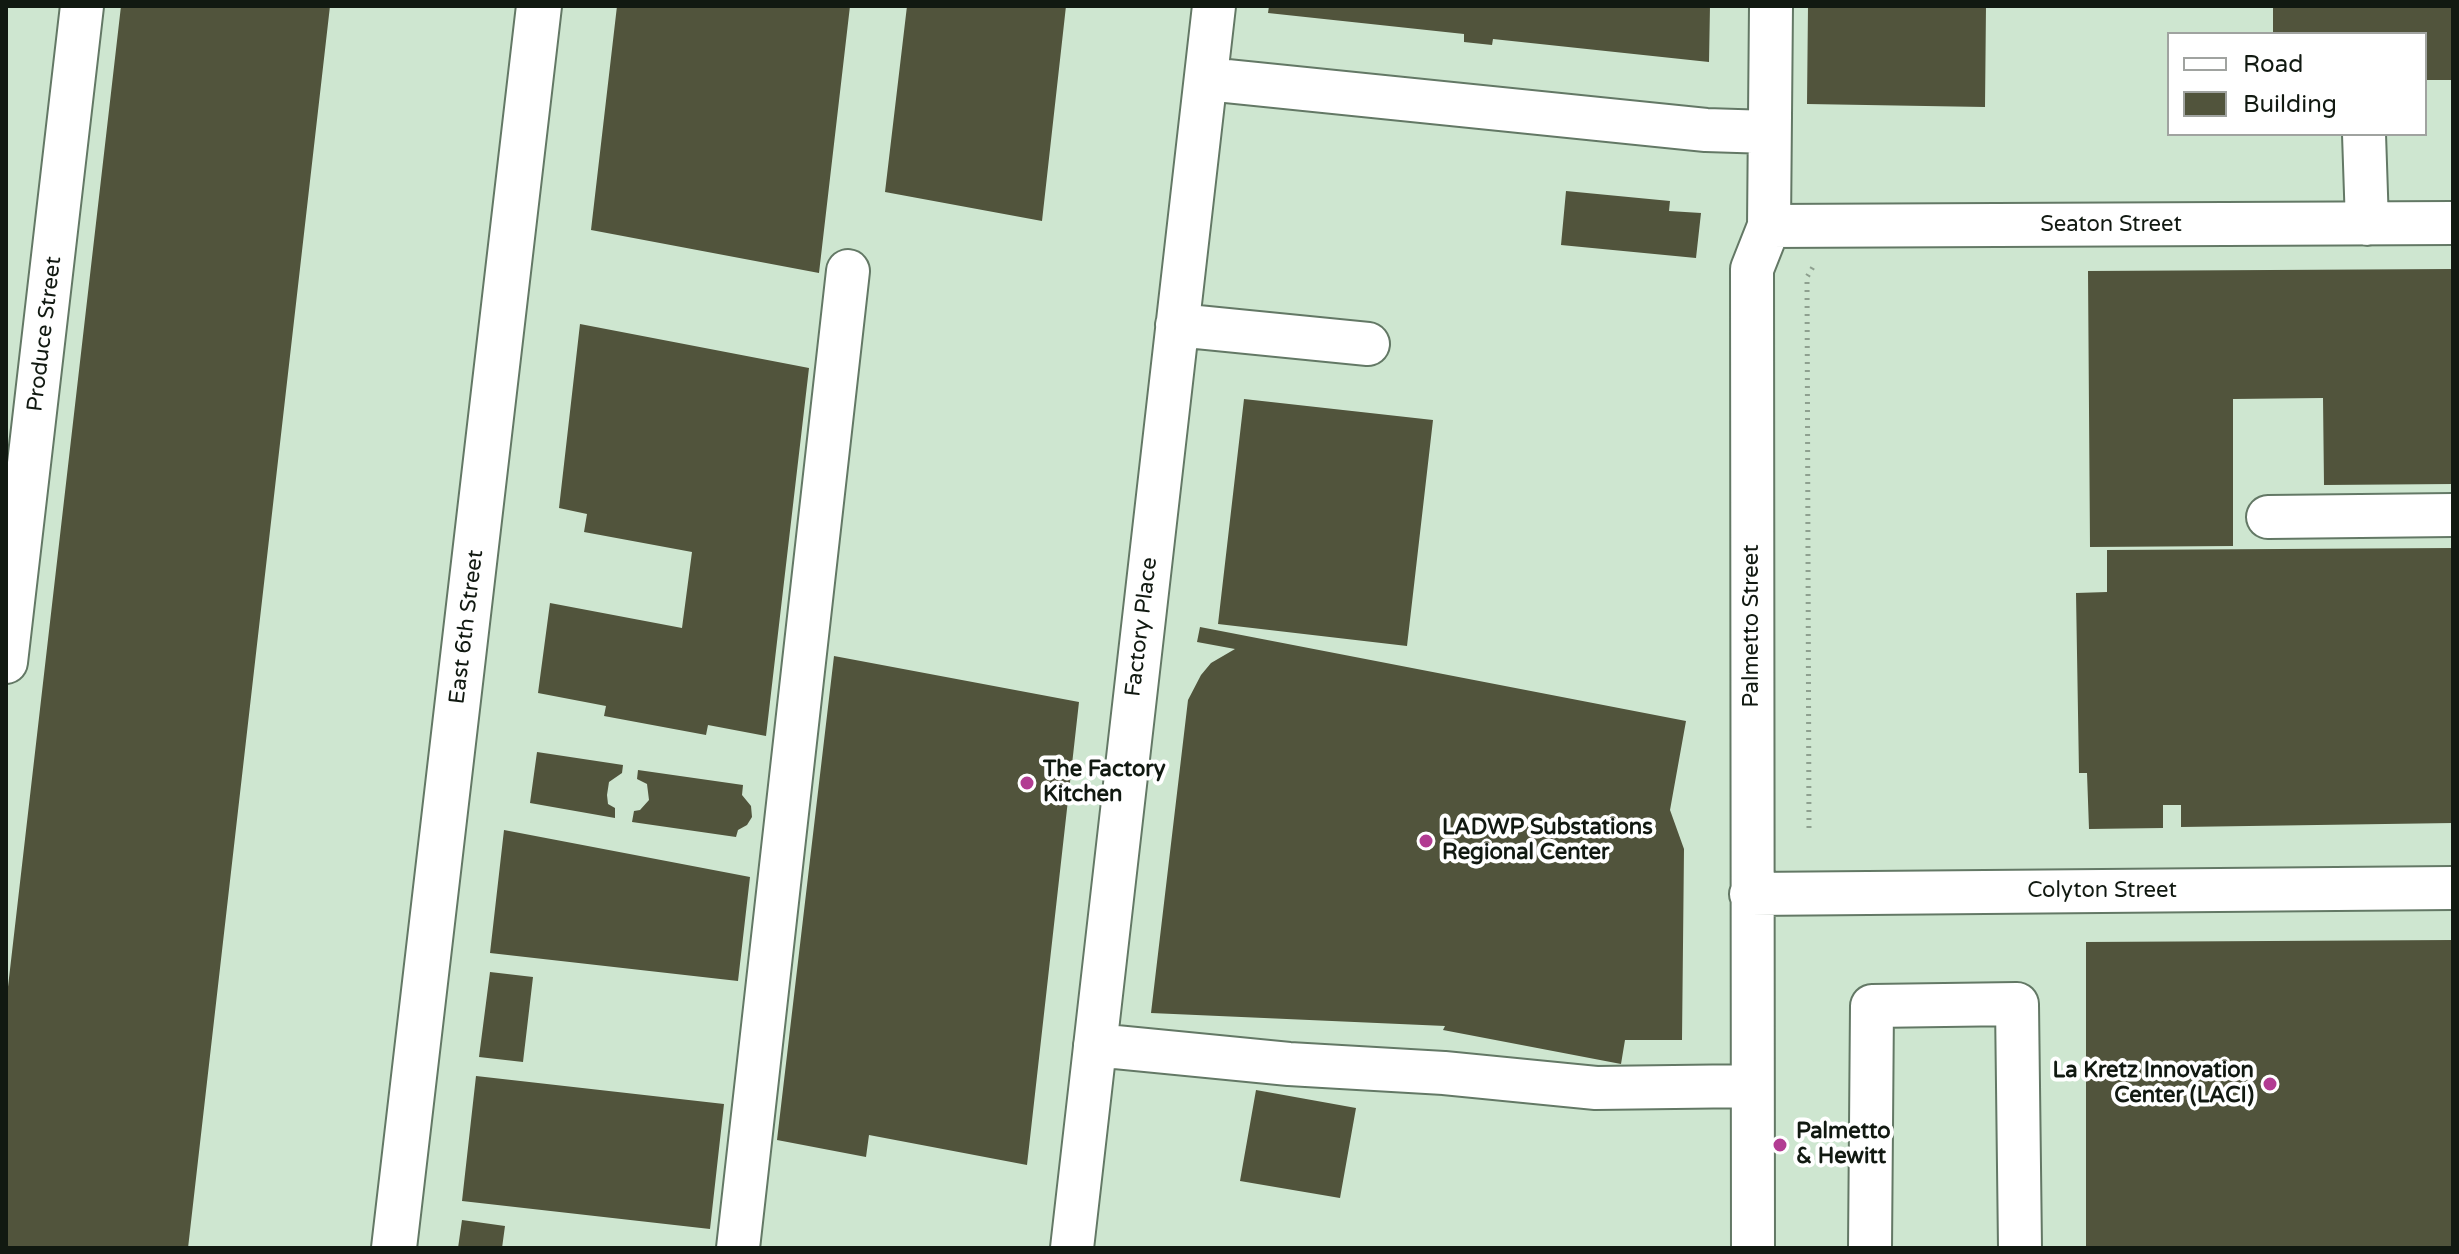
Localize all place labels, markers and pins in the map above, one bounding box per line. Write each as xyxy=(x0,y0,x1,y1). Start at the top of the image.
place label: The Factory Kitchen xyxy=(1043,757,1165,808)
marker: The Factory Kitchen xyxy=(1018,774,1036,792)
place label: LADWP Substations Regional Center xyxy=(1442,815,1653,866)
marker: LADWP Substations Regional Center xyxy=(1417,832,1435,850)
place label: La Kretz Innovation Center (LACI) xyxy=(2053,1058,2254,1110)
marker: La Kretz Innovation Center (LACI) xyxy=(2261,1075,2279,1093)
place label: Palmetto & Hewitt xyxy=(1796,1119,1891,1170)
marker: Palmetto & Hewitt xyxy=(1771,1136,1789,1154)

